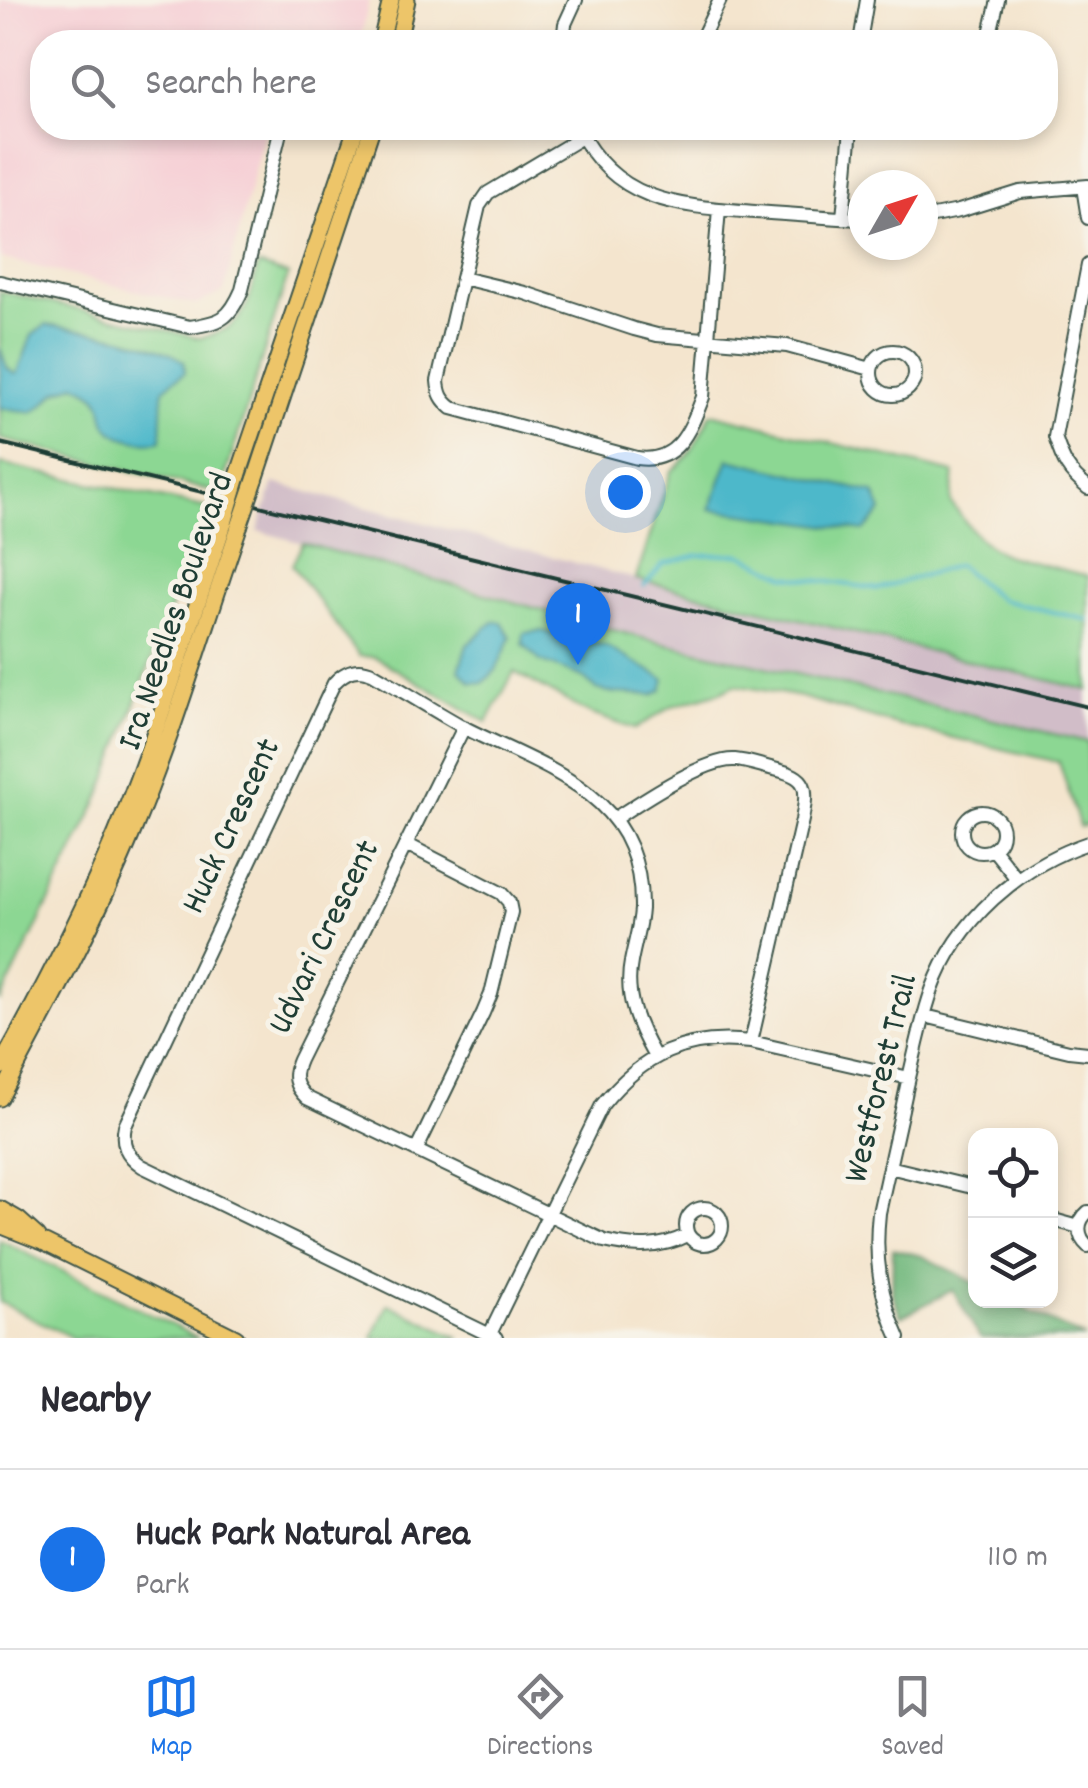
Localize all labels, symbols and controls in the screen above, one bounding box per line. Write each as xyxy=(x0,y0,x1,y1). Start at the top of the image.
search box xyxy=(30,30,1058,140)
icon: search xyxy=(65,58,120,113)
text: Search here xyxy=(145,58,317,113)
north arrow xyxy=(848,170,938,260)
street label: Ira Needles Boulevard xyxy=(107,466,249,758)
your location xyxy=(600,467,651,518)
pin: 1 xyxy=(546,582,610,665)
street label: Huck Crescent xyxy=(171,731,296,923)
street label: Udvari Crescent xyxy=(257,832,395,1044)
street label: Westforest Trail xyxy=(833,970,933,1188)
map controls xyxy=(968,1128,1058,1308)
button: locate xyxy=(968,1128,1058,1218)
button: layers xyxy=(968,1218,1058,1308)
text: Nearby xyxy=(40,1373,150,1433)
text: Huck Park Natural Area xyxy=(135,1509,470,1564)
text: 1 xyxy=(69,1536,76,1582)
text: 110 m xyxy=(987,1536,1048,1582)
text: Park xyxy=(135,1564,190,1610)
tab: Map xyxy=(144,1669,199,1769)
tab: Directions xyxy=(487,1669,593,1769)
tab: Saved xyxy=(881,1669,944,1769)

